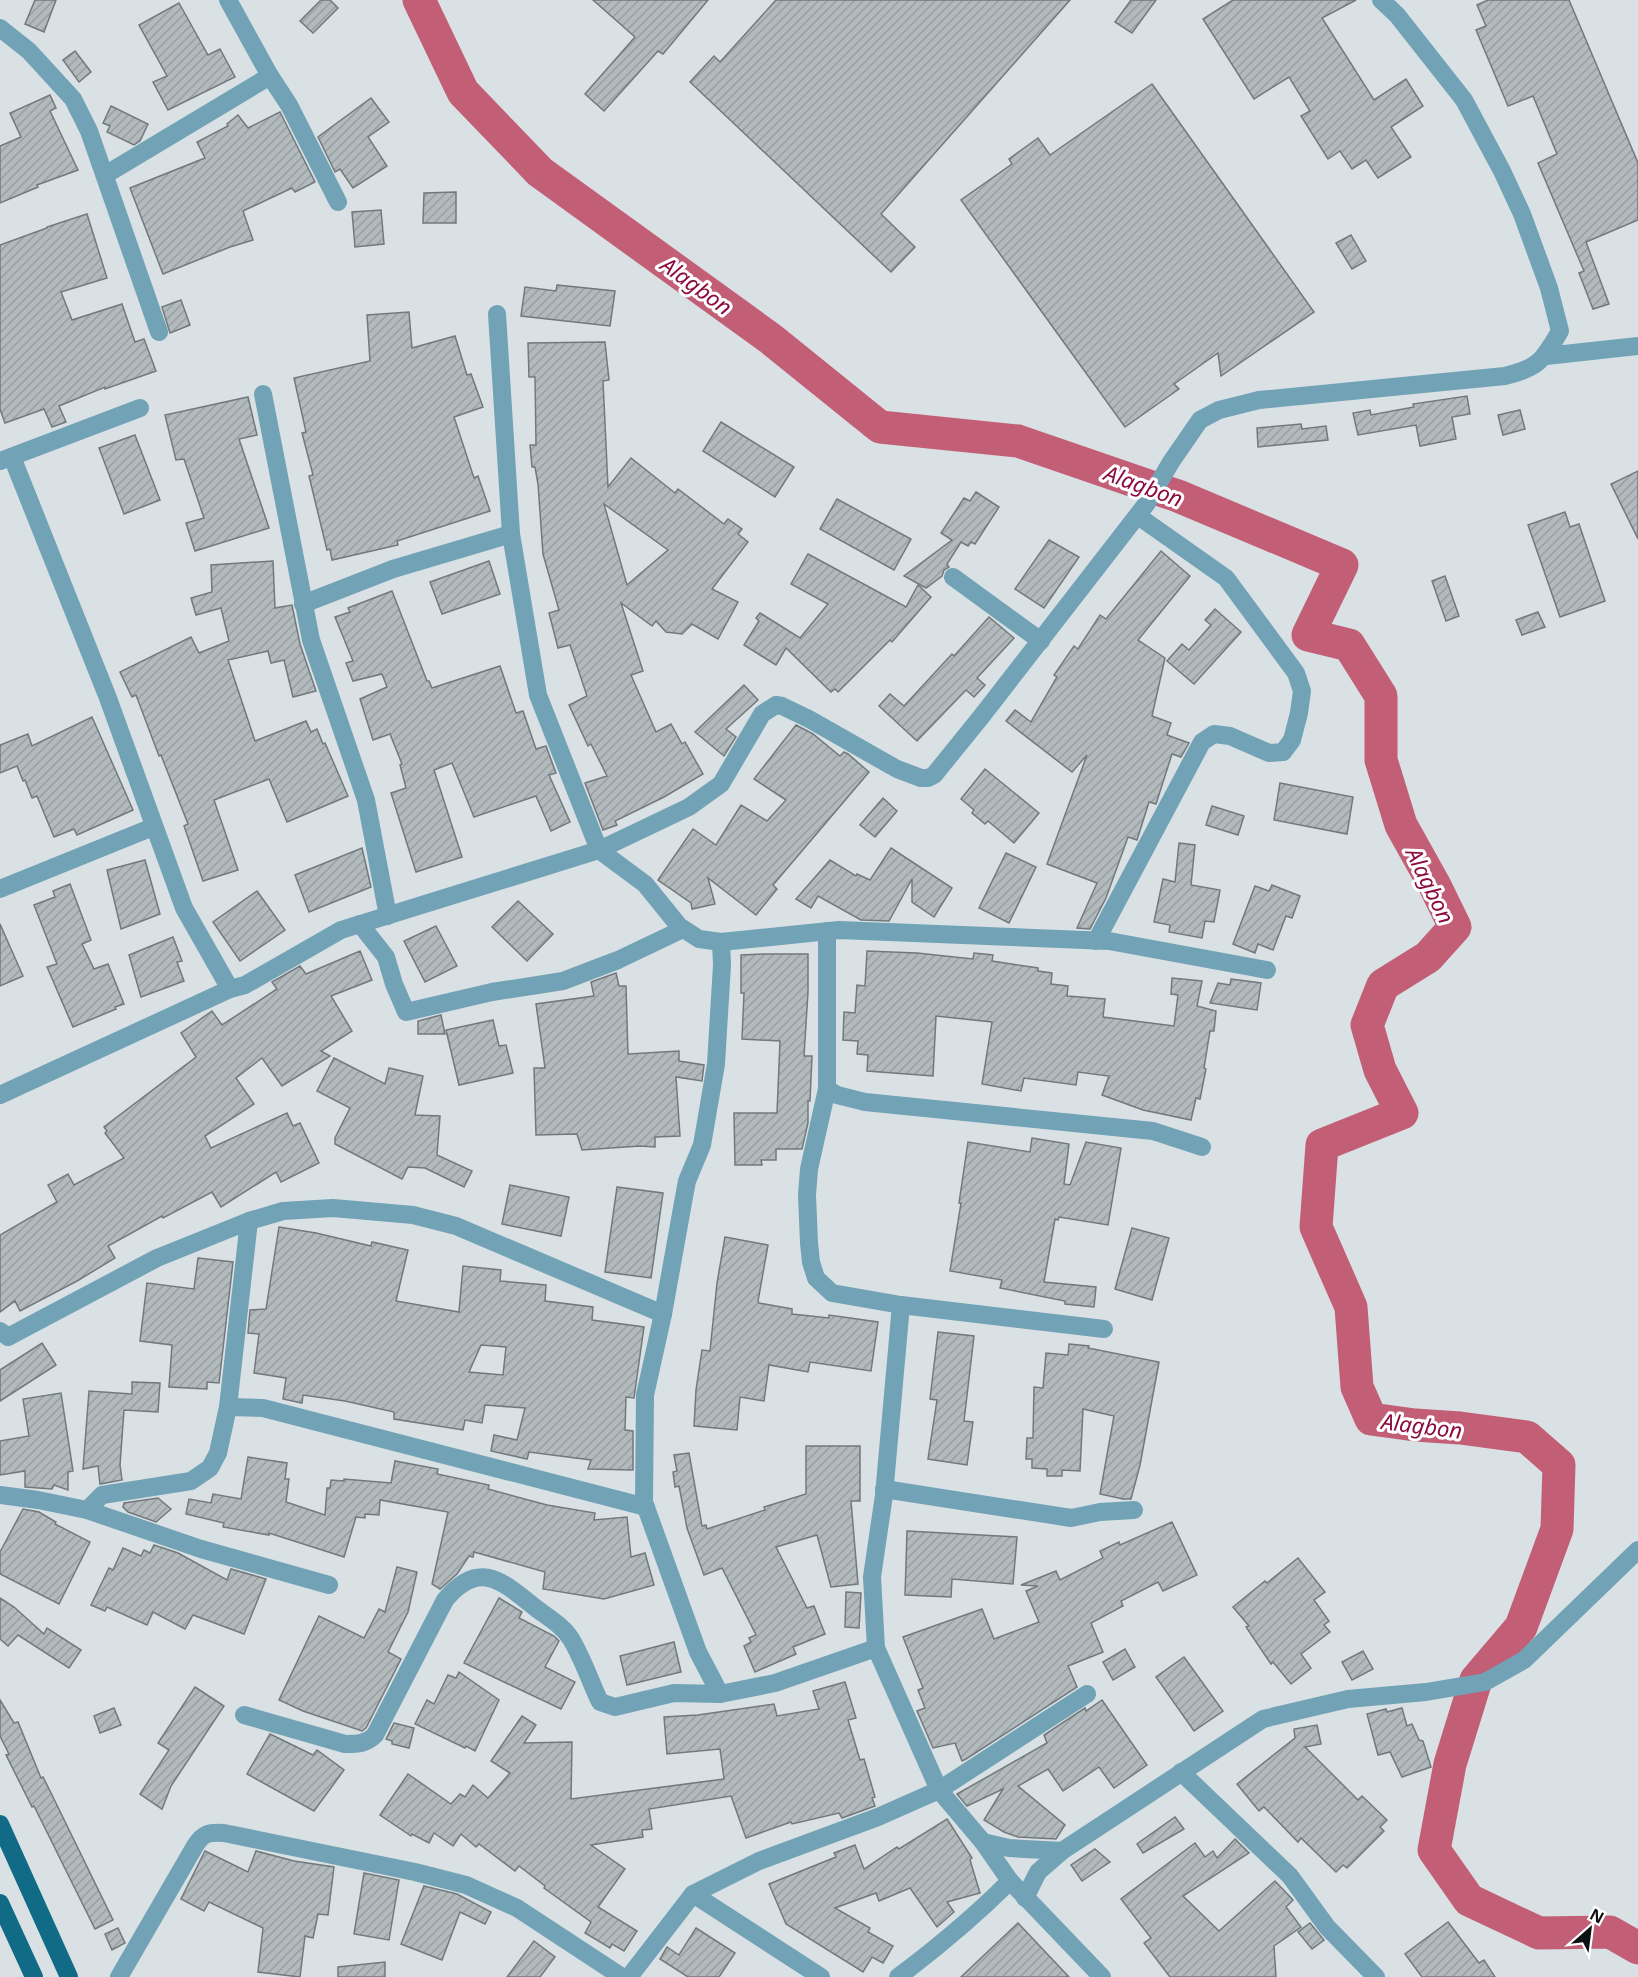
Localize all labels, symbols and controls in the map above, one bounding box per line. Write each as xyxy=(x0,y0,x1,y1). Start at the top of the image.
water label: Alagbon xyxy=(654,248,739,321)
water label: Alagbon xyxy=(1099,456,1187,513)
water label: Alagbon xyxy=(1399,840,1462,928)
water label: Alagbon xyxy=(1378,1405,1464,1445)
north arrow xyxy=(1560,1899,1620,1959)
text: N xyxy=(1586,1903,1608,1929)

